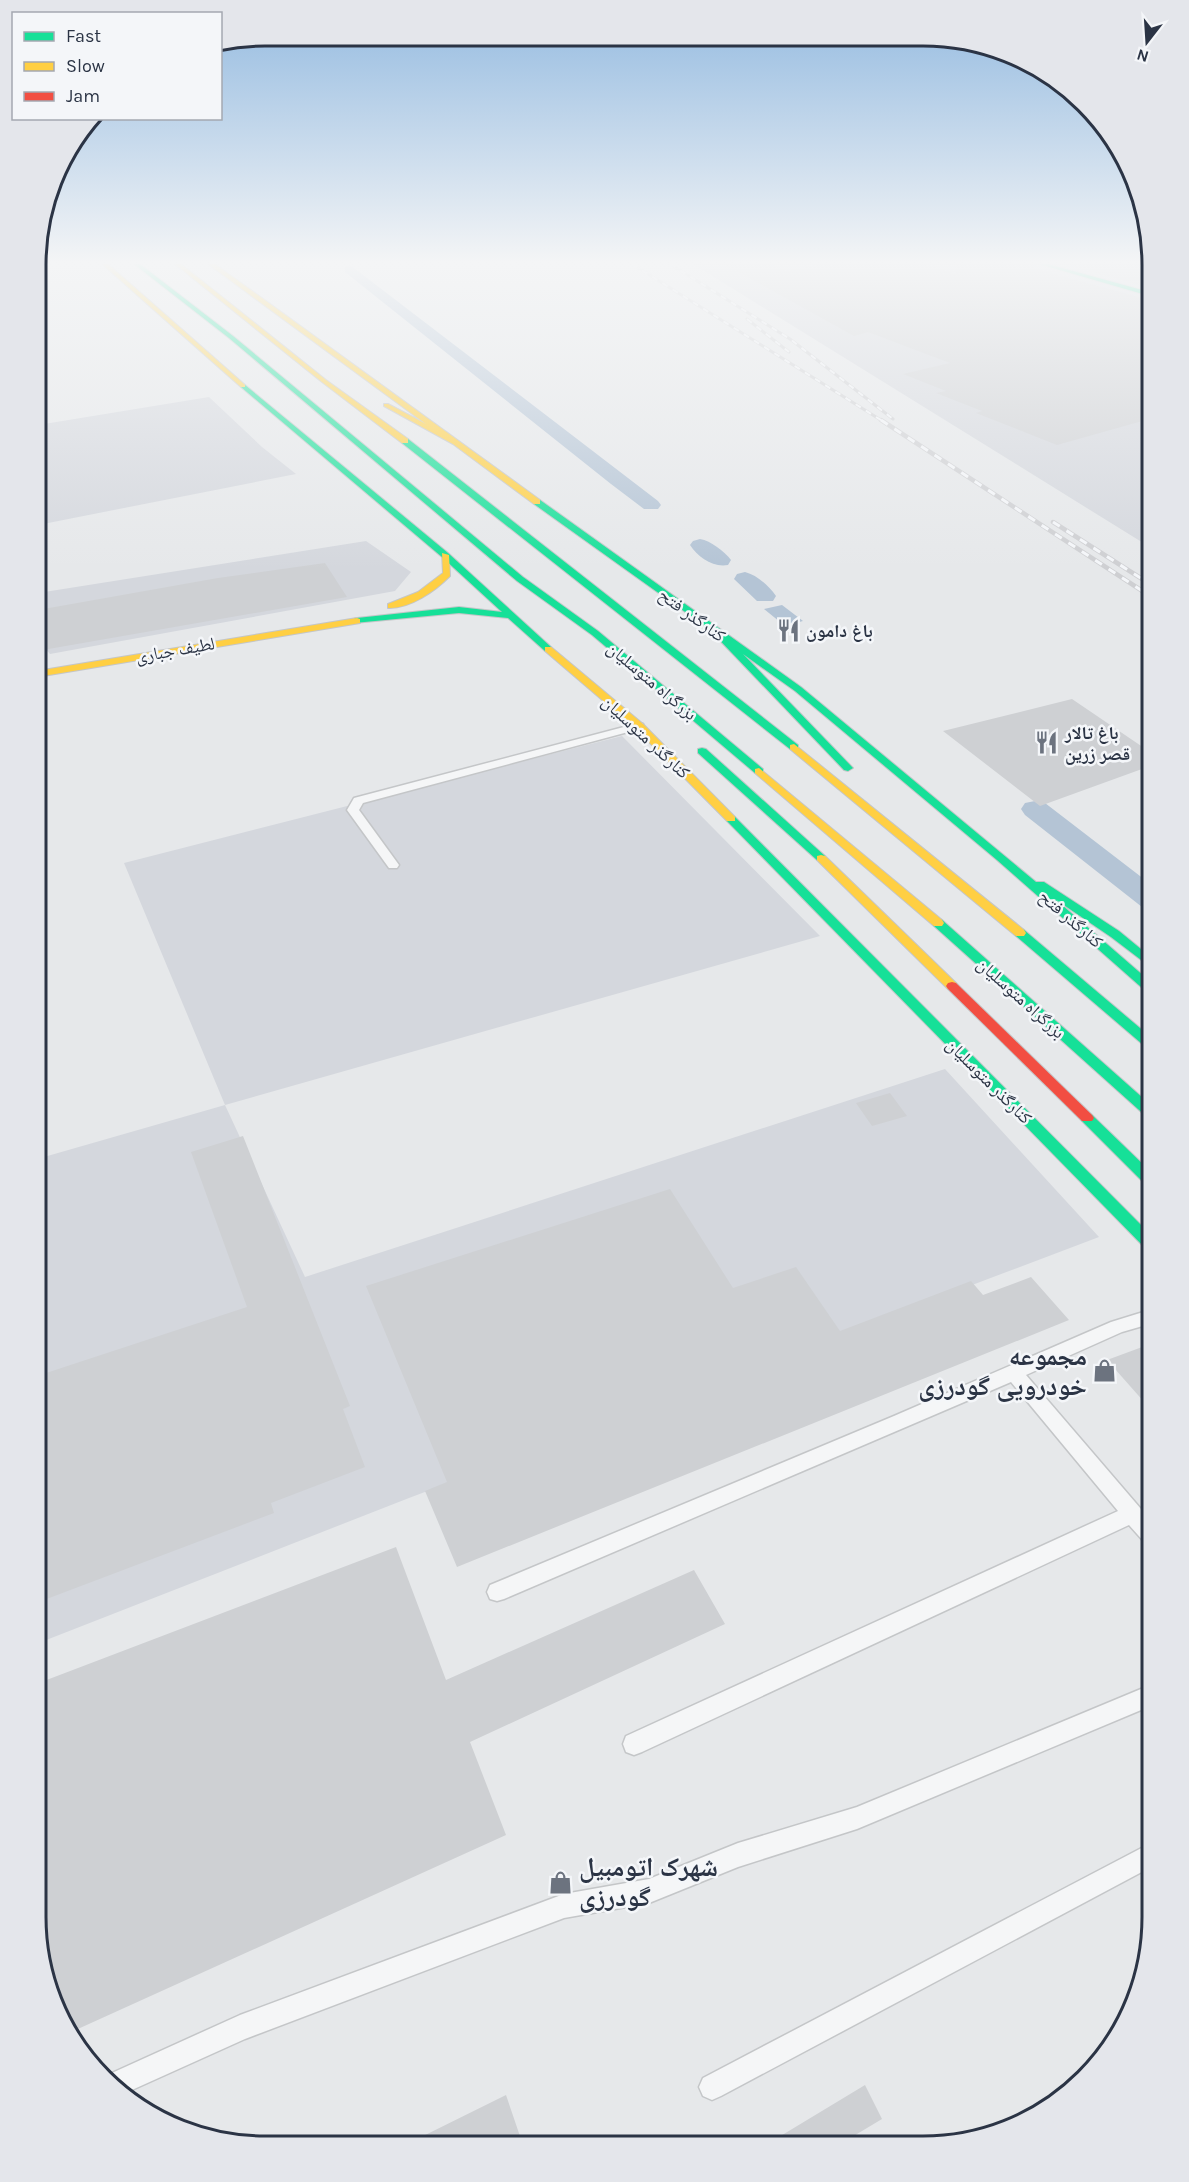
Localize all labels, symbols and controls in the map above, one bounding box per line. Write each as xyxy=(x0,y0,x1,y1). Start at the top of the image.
legend xyxy=(12,12,222,120)
north arrow xyxy=(1117,12,1177,72)
text: Fast xyxy=(66,25,101,47)
text: N xyxy=(1134,45,1151,67)
text: Slow xyxy=(66,55,105,77)
text: Jam xyxy=(66,85,100,107)
street label: کنارگذر فتح xyxy=(654,583,730,648)
restaurant icon: باغ دامون xyxy=(775,618,801,644)
place label: باغ دامون xyxy=(806,620,873,642)
street label: لطیف جباری xyxy=(134,632,216,668)
street label: بزرگراه متوسلیان xyxy=(603,637,702,725)
street label: کنارگذر متوسلیان xyxy=(597,691,695,784)
place label: باغ تالار قصر زرین xyxy=(1064,722,1130,765)
restaurant icon: باغ تالار قصر زرین xyxy=(1034,730,1060,756)
street label: کنارگذر فتح xyxy=(1034,885,1108,954)
street label: بزرگراه متوسلیان xyxy=(972,953,1070,1043)
street label: کنارگذر متوسلیان xyxy=(941,1033,1037,1129)
place label: مجموعه خودرویی گودرزی xyxy=(918,1341,1087,1402)
shop icon: مجموعه خودرویی گودرزی xyxy=(1092,1358,1118,1384)
place label: شهرک اتومبیل گودرزی xyxy=(579,1852,718,1913)
shop icon: شهرک اتومبیل گودرزی xyxy=(548,1869,574,1895)

